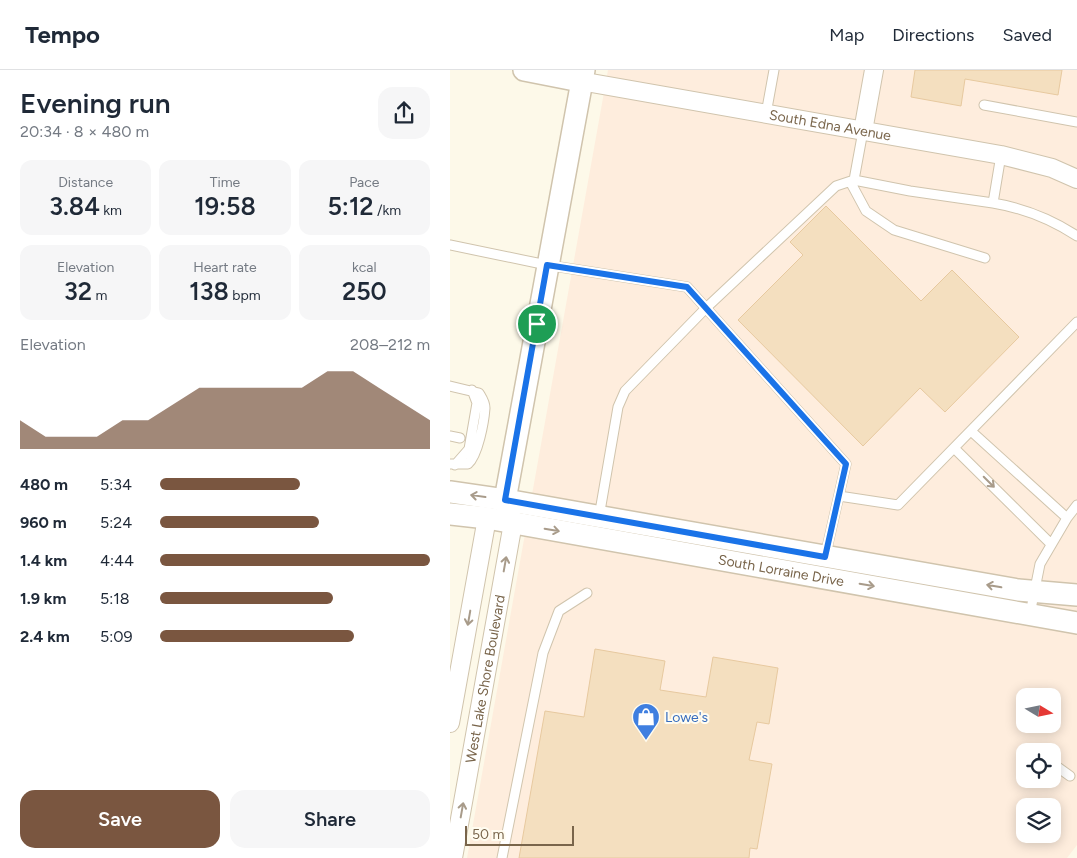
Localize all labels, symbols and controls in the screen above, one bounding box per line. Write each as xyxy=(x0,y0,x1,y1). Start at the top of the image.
text: Tempo xyxy=(25,20,100,49)
text: Map xyxy=(829,24,864,46)
text: Directions xyxy=(892,24,974,46)
text: Saved xyxy=(1002,24,1052,46)
text: Evening run xyxy=(20,86,171,120)
button: share xyxy=(378,87,430,139)
street label: South Edna Avenue xyxy=(768,106,893,144)
text: 20:34 · 8 × 480 m xyxy=(20,122,149,141)
text: Distance xyxy=(58,174,113,191)
text: Time xyxy=(210,174,240,191)
text: Pace xyxy=(349,174,379,191)
text: 3.84 xyxy=(49,191,100,221)
text: 19:58 xyxy=(194,191,256,221)
text: 5:12 xyxy=(327,191,374,221)
text: km xyxy=(100,202,122,219)
text: /km xyxy=(374,202,401,219)
text: Elevation xyxy=(57,259,114,276)
text: Heart rate xyxy=(193,259,257,276)
text: kcal xyxy=(352,259,377,276)
text: 32 xyxy=(64,276,92,306)
text: 138 xyxy=(189,276,229,306)
text: 250 xyxy=(342,276,387,306)
text: m xyxy=(92,287,107,304)
text: bpm xyxy=(229,287,261,304)
pin xyxy=(516,303,558,345)
icon: arrive xyxy=(523,310,551,338)
text: Elevation xyxy=(20,335,86,354)
text: 208–212 m xyxy=(350,335,430,354)
text: 480 m xyxy=(20,475,68,494)
text: 5:34 xyxy=(100,475,132,494)
one-way arrow xyxy=(983,476,995,489)
one-way arrow xyxy=(470,491,486,501)
text: 960 m xyxy=(20,513,67,532)
text: 5:24 xyxy=(100,513,132,532)
one-way arrow xyxy=(544,525,560,535)
text: 1.4 km xyxy=(20,551,67,570)
text: 4:44 xyxy=(100,551,134,570)
street label: South Lorraine Drive xyxy=(717,551,846,590)
one-way arrow xyxy=(501,556,511,572)
one-way arrow xyxy=(859,581,875,591)
one-way arrow xyxy=(986,581,1002,591)
text: 1.9 km xyxy=(20,589,66,608)
text: 5:18 xyxy=(100,589,130,608)
street label: West Lake Shore Boulevard xyxy=(462,593,509,764)
one-way arrow xyxy=(463,610,473,626)
text: 2.4 km xyxy=(20,627,70,646)
text: 5:09 xyxy=(100,627,133,646)
north arrow xyxy=(1016,688,1061,732)
map controls xyxy=(1016,688,1061,843)
shop icon: Lowe's xyxy=(631,702,661,741)
place label: Lowe's xyxy=(665,709,708,726)
button: locate xyxy=(1016,743,1061,788)
button: Save xyxy=(20,790,220,848)
button: Share xyxy=(230,790,430,848)
button: layers xyxy=(1016,798,1061,843)
one-way arrow xyxy=(457,802,467,818)
scale bar xyxy=(465,823,574,846)
text: 50 m xyxy=(472,826,504,843)

